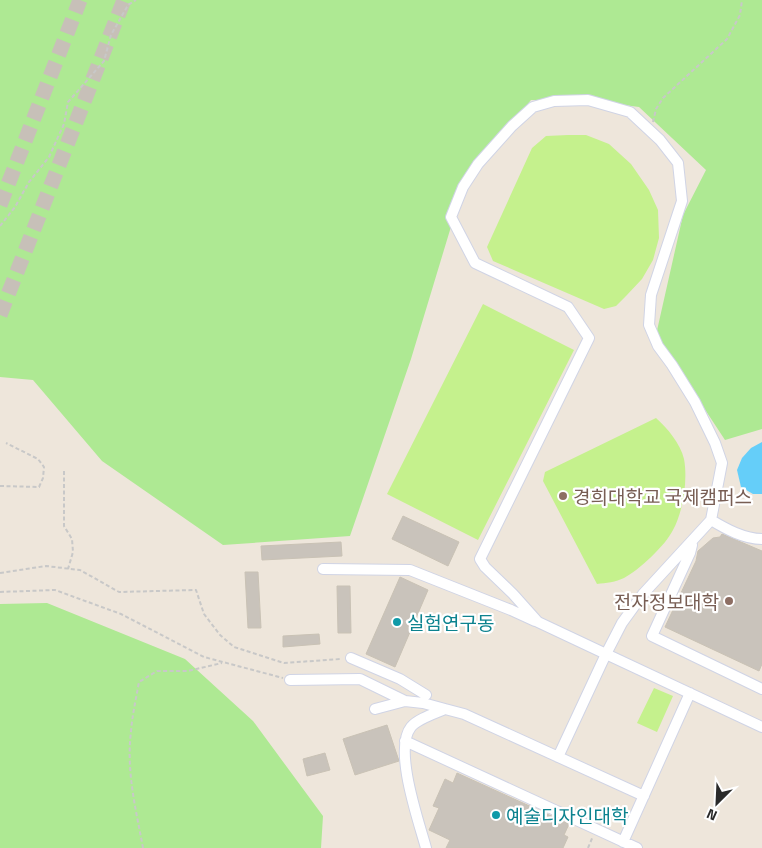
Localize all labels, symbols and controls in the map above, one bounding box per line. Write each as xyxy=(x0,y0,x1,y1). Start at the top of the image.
place label: 경희대학교 국제캠퍼스 xyxy=(573,482,752,511)
marker: 경희대학교 국제캠퍼스 xyxy=(557,490,569,502)
place label: 전자정보대학 xyxy=(614,587,720,616)
marker: 전자정보대학 xyxy=(723,595,735,607)
place label: 실험연구동 xyxy=(407,608,494,637)
marker: 실험연구동 xyxy=(391,616,403,628)
north arrow xyxy=(692,778,742,828)
place label: 예술디자인대학 xyxy=(506,801,629,830)
text: N xyxy=(703,804,720,827)
marker: 예술디자인대학 xyxy=(490,809,502,821)

